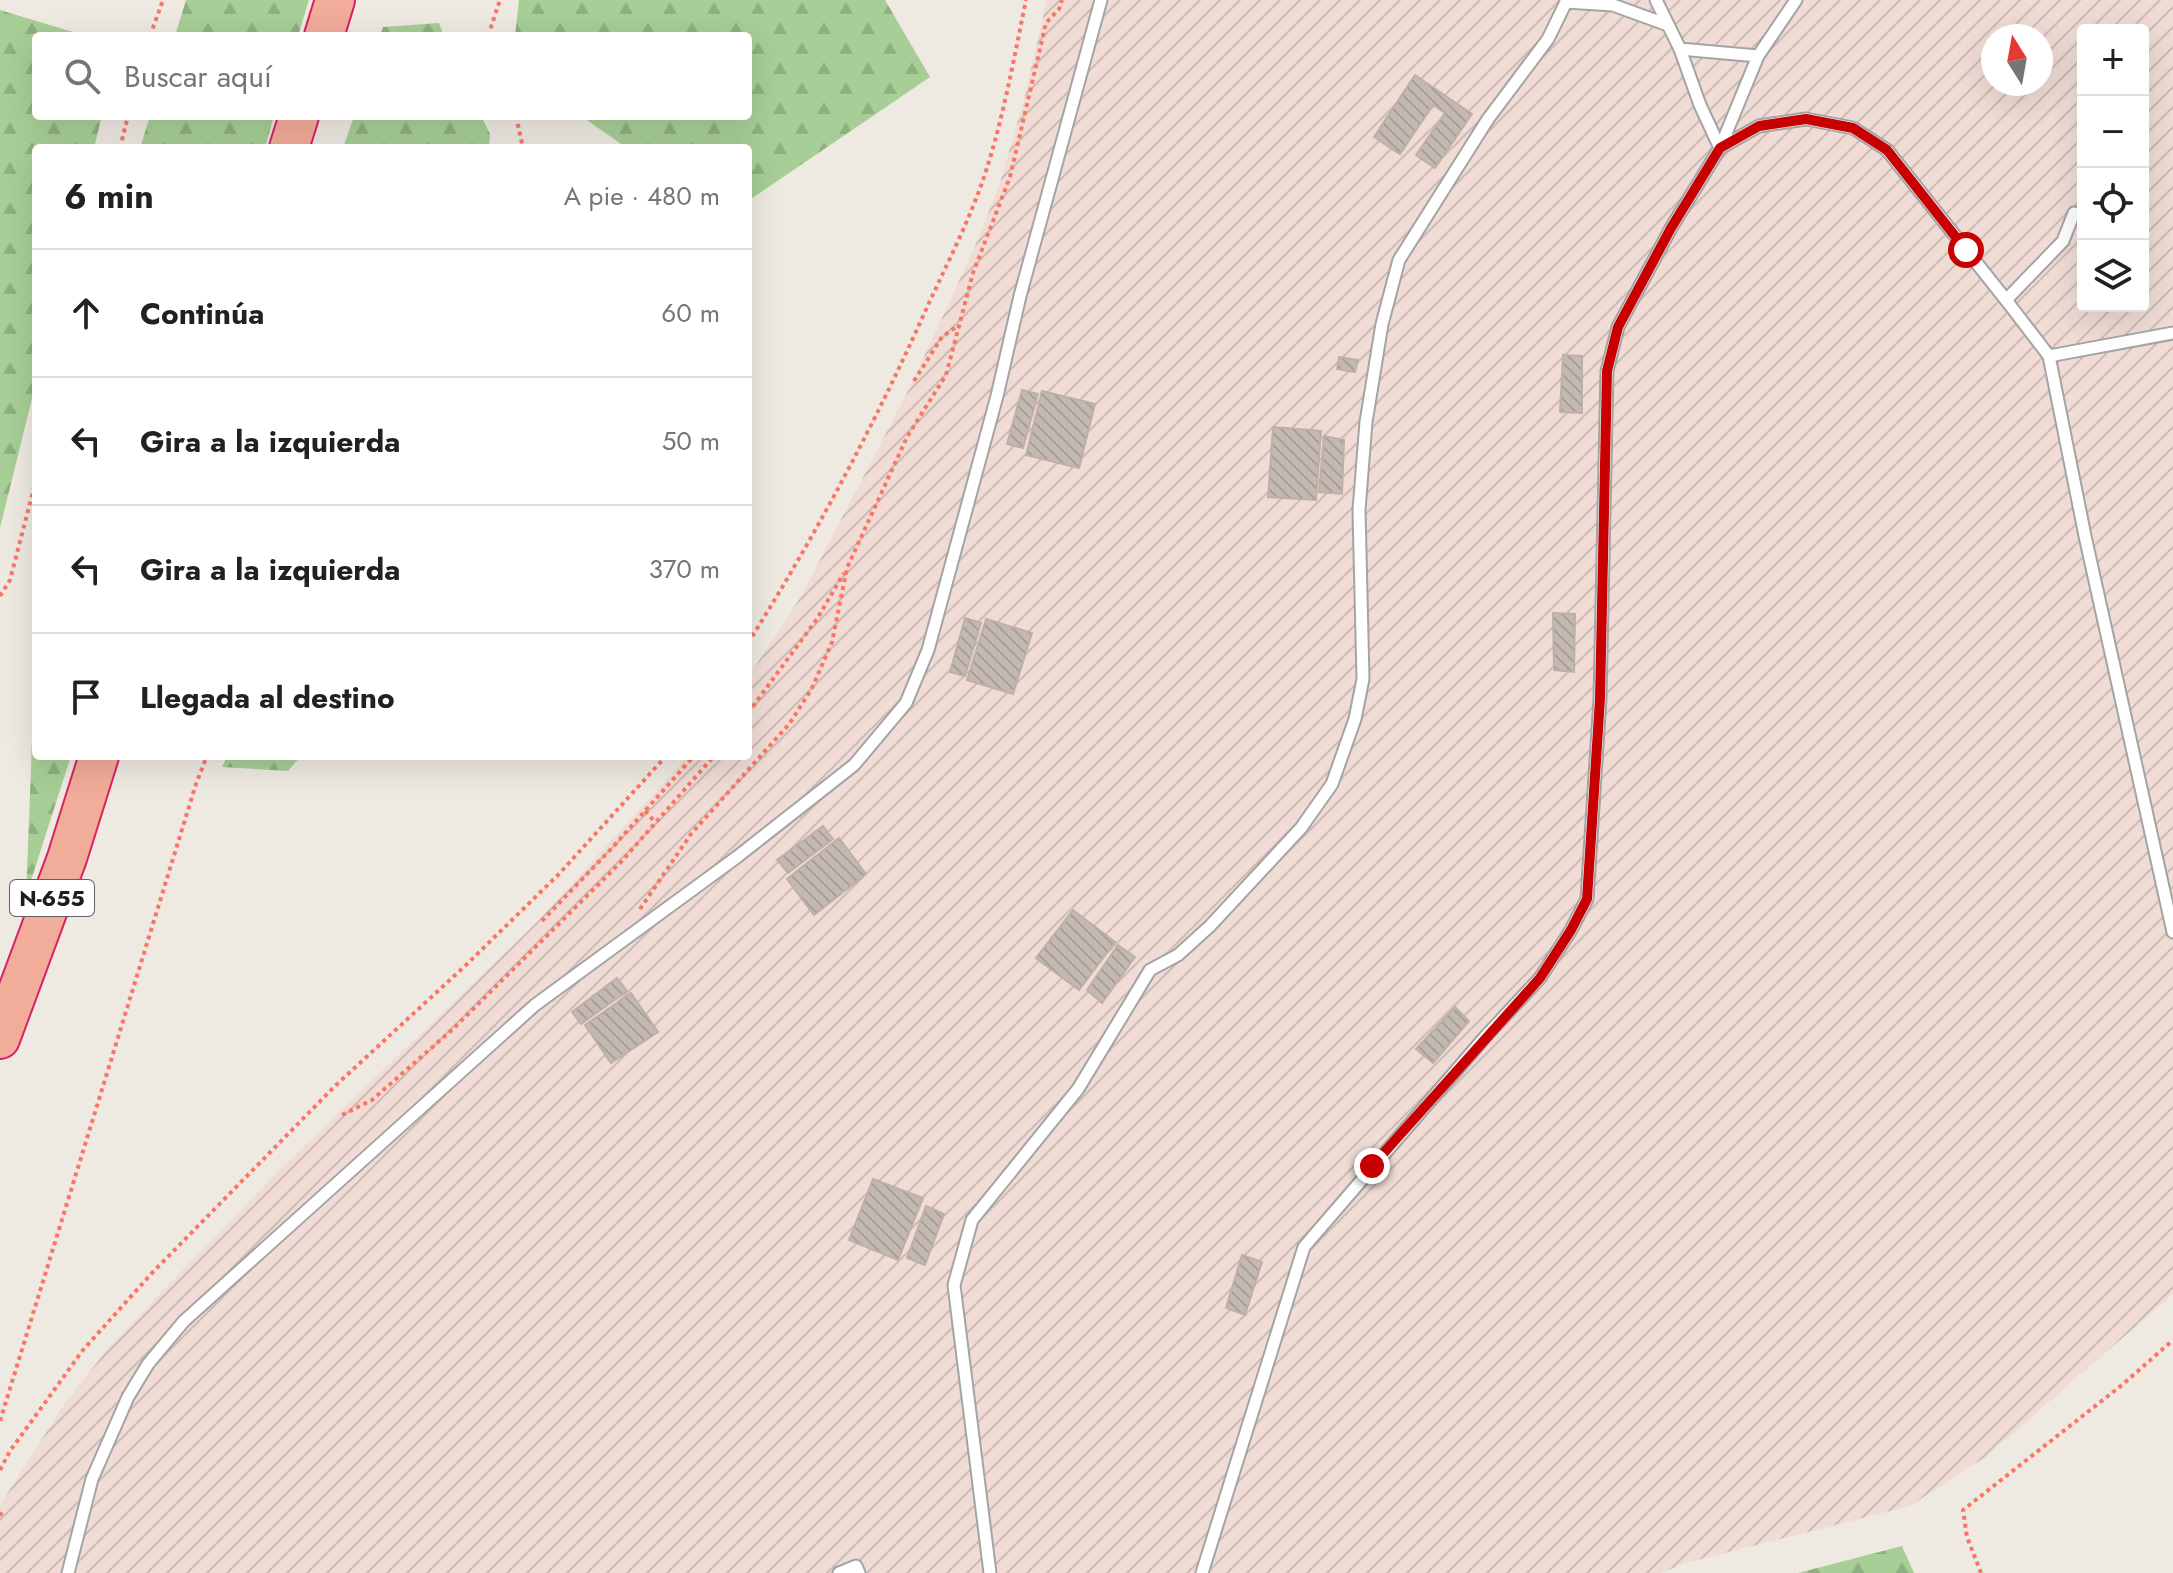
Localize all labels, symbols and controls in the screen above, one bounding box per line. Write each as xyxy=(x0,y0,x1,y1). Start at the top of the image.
north arrow xyxy=(1981,24,2053,96)
map controls xyxy=(2077,24,2149,312)
button: + xyxy=(2077,24,2149,96)
search box xyxy=(32,32,752,120)
icon: search xyxy=(60,54,104,98)
text: Buscar aquí xyxy=(124,55,272,98)
button: − xyxy=(2077,96,2149,168)
button: locate xyxy=(2077,168,2149,240)
text: 6 min xyxy=(64,172,154,221)
text: A pie · 480 m xyxy=(564,177,720,215)
route start xyxy=(1948,232,1984,268)
button: layers xyxy=(2077,240,2149,312)
icon: ahead xyxy=(64,291,108,335)
text: Continúa xyxy=(140,292,264,335)
text: 60 m xyxy=(661,294,720,332)
icon: left xyxy=(64,419,108,463)
text: Gira a la izquierda xyxy=(140,420,400,463)
text: 50 m xyxy=(662,422,720,460)
icon: left xyxy=(64,547,108,591)
text: Gira a la izquierda xyxy=(140,548,400,591)
text: 370 m xyxy=(649,550,720,588)
icon: arrive xyxy=(64,675,108,719)
text: Llegada al destino xyxy=(140,676,395,719)
road number: N-655 xyxy=(10,880,94,916)
route end xyxy=(1354,1148,1390,1184)

